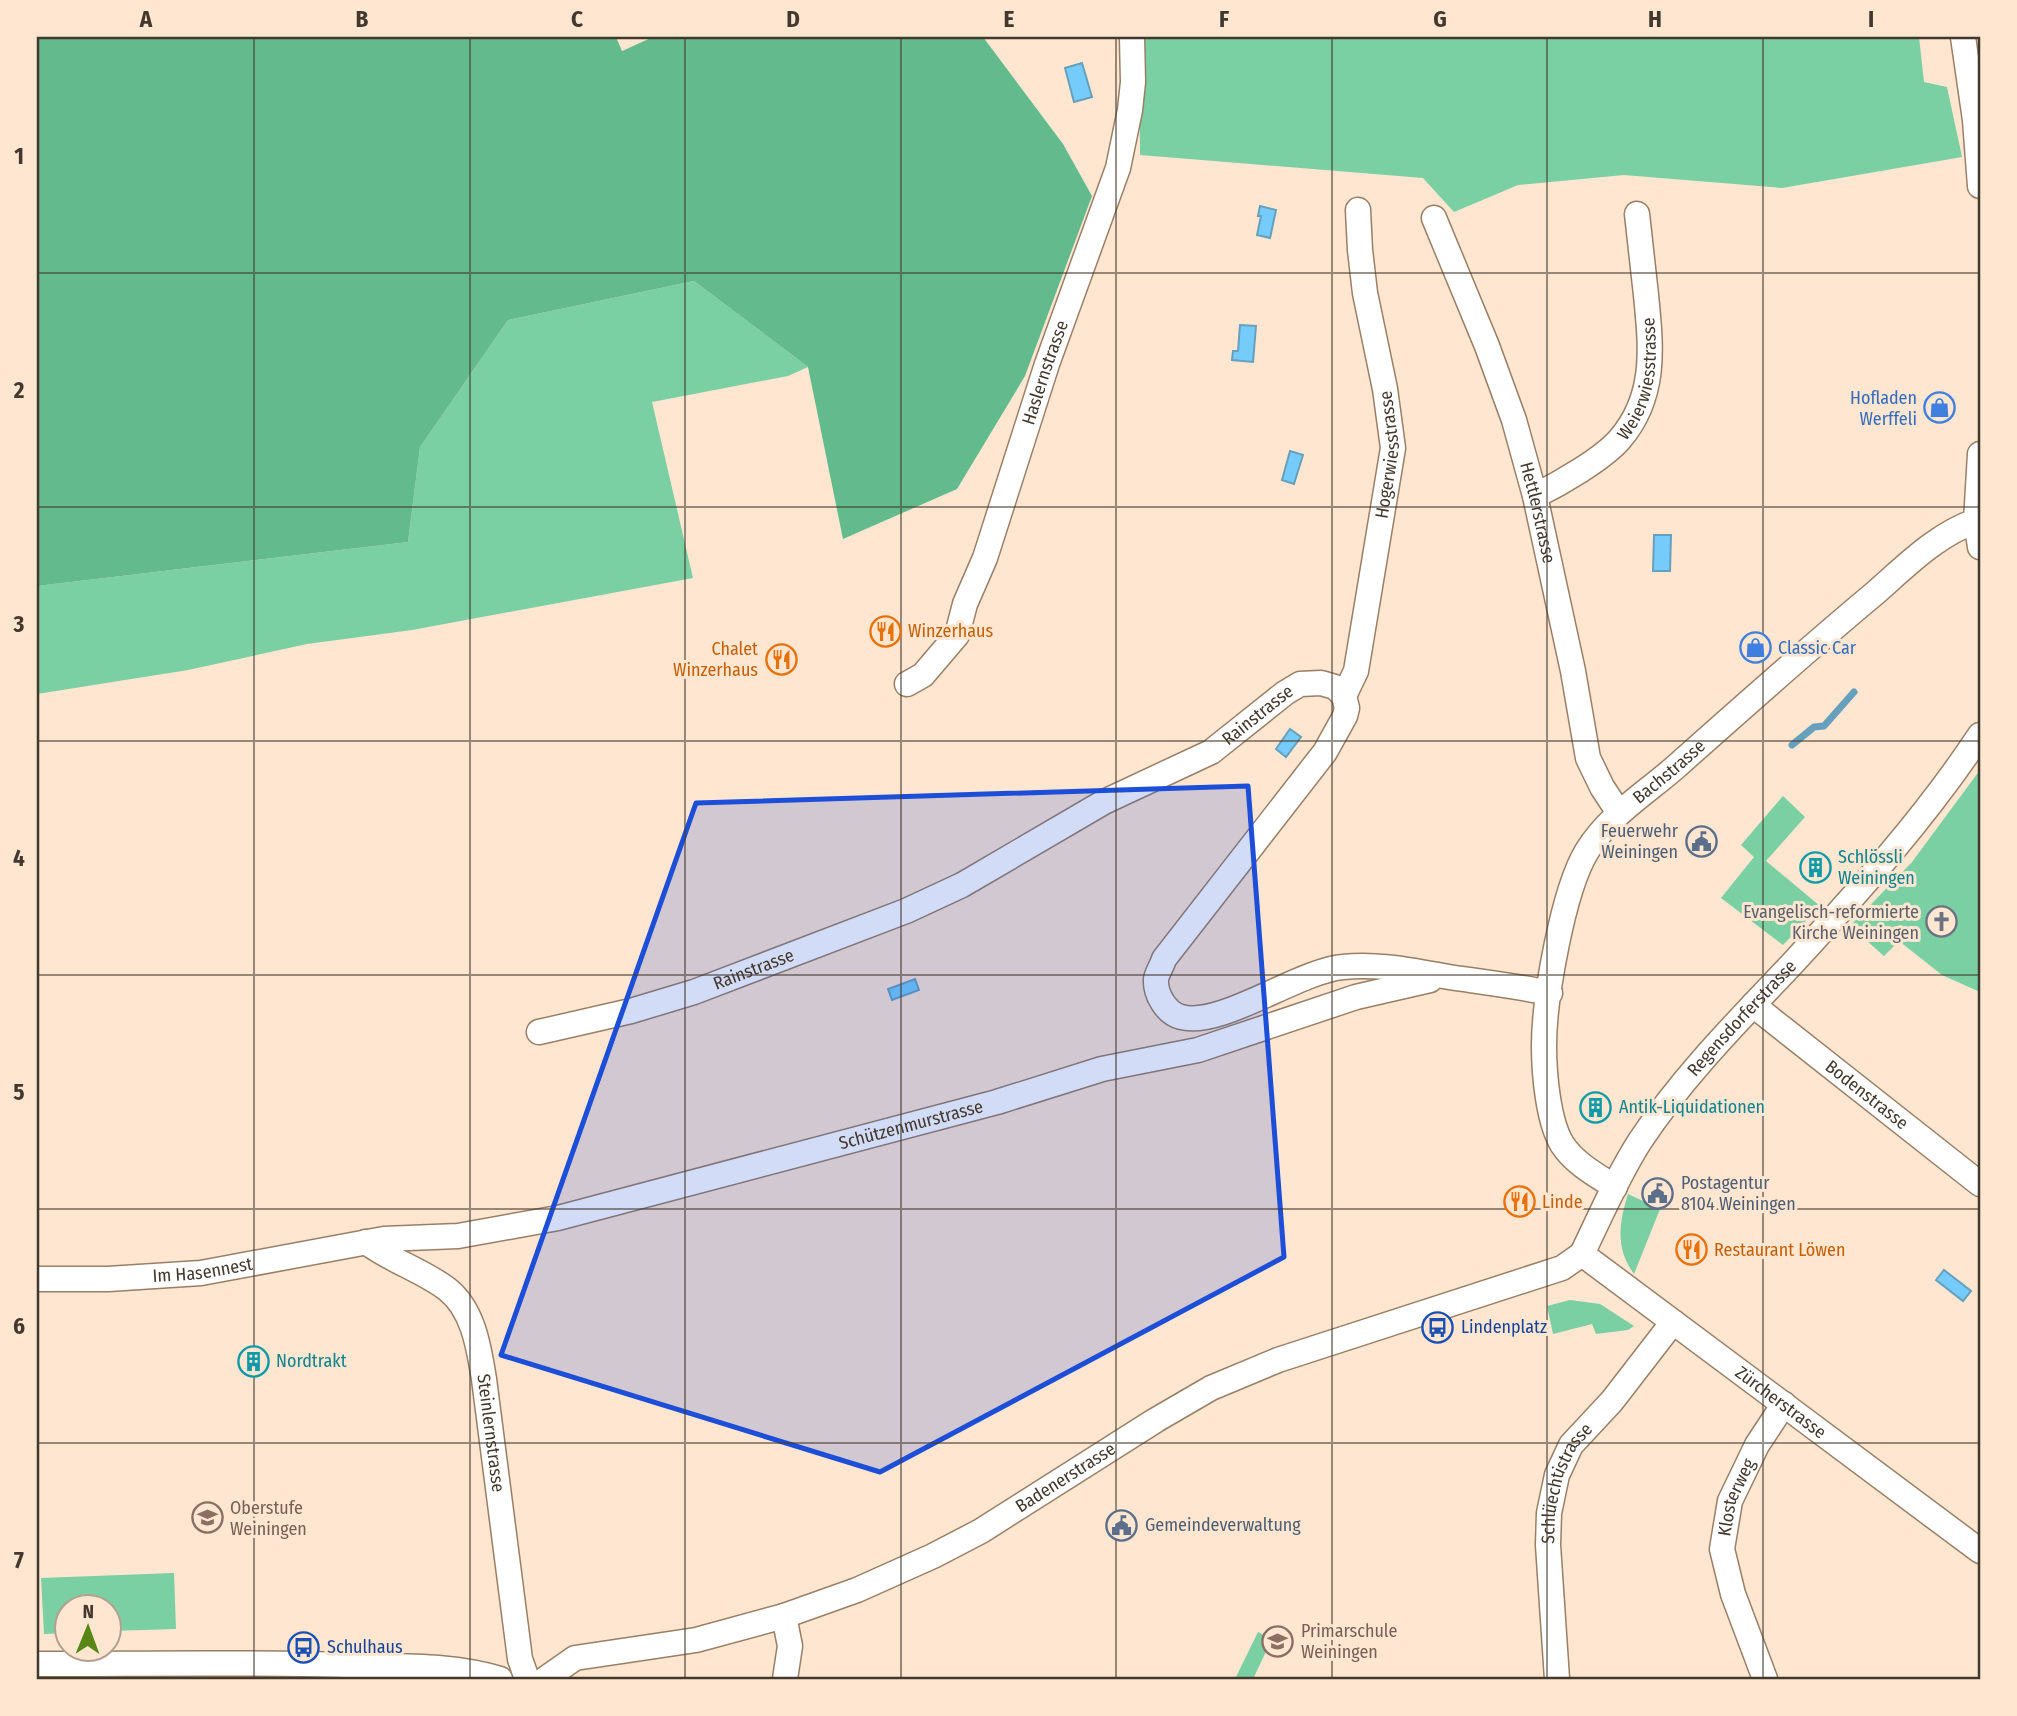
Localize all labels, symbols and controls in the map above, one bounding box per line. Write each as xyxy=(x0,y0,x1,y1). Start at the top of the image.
text: A xyxy=(139,5,153,33)
text: B xyxy=(356,5,369,33)
text: C xyxy=(571,5,583,33)
text: D xyxy=(786,5,800,33)
text: E xyxy=(1004,5,1015,33)
text: F xyxy=(1219,5,1229,33)
text: G xyxy=(1433,5,1447,33)
text: H xyxy=(1648,5,1662,33)
text: I xyxy=(1868,5,1874,33)
text: 1 xyxy=(14,142,24,170)
street label: Haslernstrasse xyxy=(1017,317,1073,427)
street label: Weierwiesstrasse xyxy=(1613,317,1661,444)
text: 2 xyxy=(13,376,25,404)
place label: Hofladen Werffeli xyxy=(1850,387,1917,430)
street label: Hogerwiesstrasse xyxy=(1371,389,1404,520)
shop icon: Hofladen Werffeli xyxy=(1923,391,1957,425)
street label: Hettlerstrasse xyxy=(1515,460,1560,565)
text: 3 xyxy=(13,610,25,638)
restaurant icon: Winzerhaus xyxy=(868,614,902,648)
place label: Winzerhaus xyxy=(908,620,993,642)
shop icon: Classic Car xyxy=(1738,631,1772,665)
place label: Classic Car xyxy=(1778,637,1857,659)
place label: Chalet Winzerhaus xyxy=(673,638,758,681)
restaurant icon: Chalet Winzerhaus xyxy=(764,642,798,676)
street label: Rainstrasse xyxy=(1218,680,1297,750)
street label: Bachstrasse xyxy=(1628,735,1710,808)
place label: Feuerwehr Weiningen xyxy=(1601,820,1679,863)
public building icon: Feuerwehr Weiningen xyxy=(1684,824,1718,858)
text: 4 xyxy=(13,844,25,872)
place label: Schlössli Weiningen xyxy=(1838,846,1915,889)
building icon: Schlössli Weiningen xyxy=(1798,850,1832,884)
place label: Evangelisch-reformierte Kirche Weiningen xyxy=(1743,901,1919,944)
church icon: Evangelisch-reformierte Kirche Weiningen xyxy=(1925,905,1959,939)
street label: Rainstrasse xyxy=(710,944,797,995)
street label: Regensdorferstrasse xyxy=(1683,955,1801,1081)
street label: Bodenstrasse xyxy=(1821,1055,1913,1134)
text: 5 xyxy=(13,1078,25,1106)
building icon: Antik-Liquidationen xyxy=(1579,1090,1613,1124)
street label: Schützenmurstrasse xyxy=(836,1095,985,1154)
place label: Antik-Liquidationen xyxy=(1619,1096,1765,1118)
place label: Postagentur 8104 Weiningen xyxy=(1681,1172,1796,1215)
public building icon: Postagentur 8104 Weiningen xyxy=(1641,1176,1675,1210)
restaurant icon: Linde xyxy=(1502,1185,1536,1219)
place label: Linde xyxy=(1542,1191,1583,1213)
restaurant icon: Restaurant Löwen xyxy=(1674,1233,1708,1267)
place label: Restaurant Löwen xyxy=(1714,1239,1845,1261)
street label: Im Hasennest xyxy=(152,1253,254,1287)
bus stop icon: Lindenplatz xyxy=(1421,1310,1455,1344)
text: 6 xyxy=(13,1312,25,1340)
place label: Lindenplatz xyxy=(1461,1316,1547,1338)
building icon: Nordtrakt xyxy=(236,1344,270,1378)
place label: Nordtrakt xyxy=(276,1350,347,1372)
street label: Zürcherstrasse xyxy=(1731,1361,1831,1443)
street label: Steinlernstrasse xyxy=(472,1372,509,1494)
street label: Schlüechtistrasse xyxy=(1537,1418,1597,1544)
street label: Badenerstrasse xyxy=(1011,1438,1119,1517)
street label: Klosterweg xyxy=(1713,1454,1760,1538)
place label: Oberstufe Weiningen xyxy=(230,1497,307,1540)
school or university icon: Oberstufe Weiningen xyxy=(190,1501,224,1535)
public building icon: Gemeindeverwaltung xyxy=(1105,1508,1139,1542)
place label: Gemeindeverwaltung xyxy=(1145,1514,1301,1536)
text: 7 xyxy=(14,1546,24,1574)
north arrow xyxy=(52,1594,122,1664)
text: N xyxy=(82,1600,94,1623)
place label: Primarschule Weiningen xyxy=(1301,1620,1398,1663)
school or university icon: Primarschule Weiningen xyxy=(1261,1624,1295,1658)
bus stop icon: Schulhaus xyxy=(287,1630,321,1664)
place label: Schulhaus xyxy=(327,1636,403,1658)

